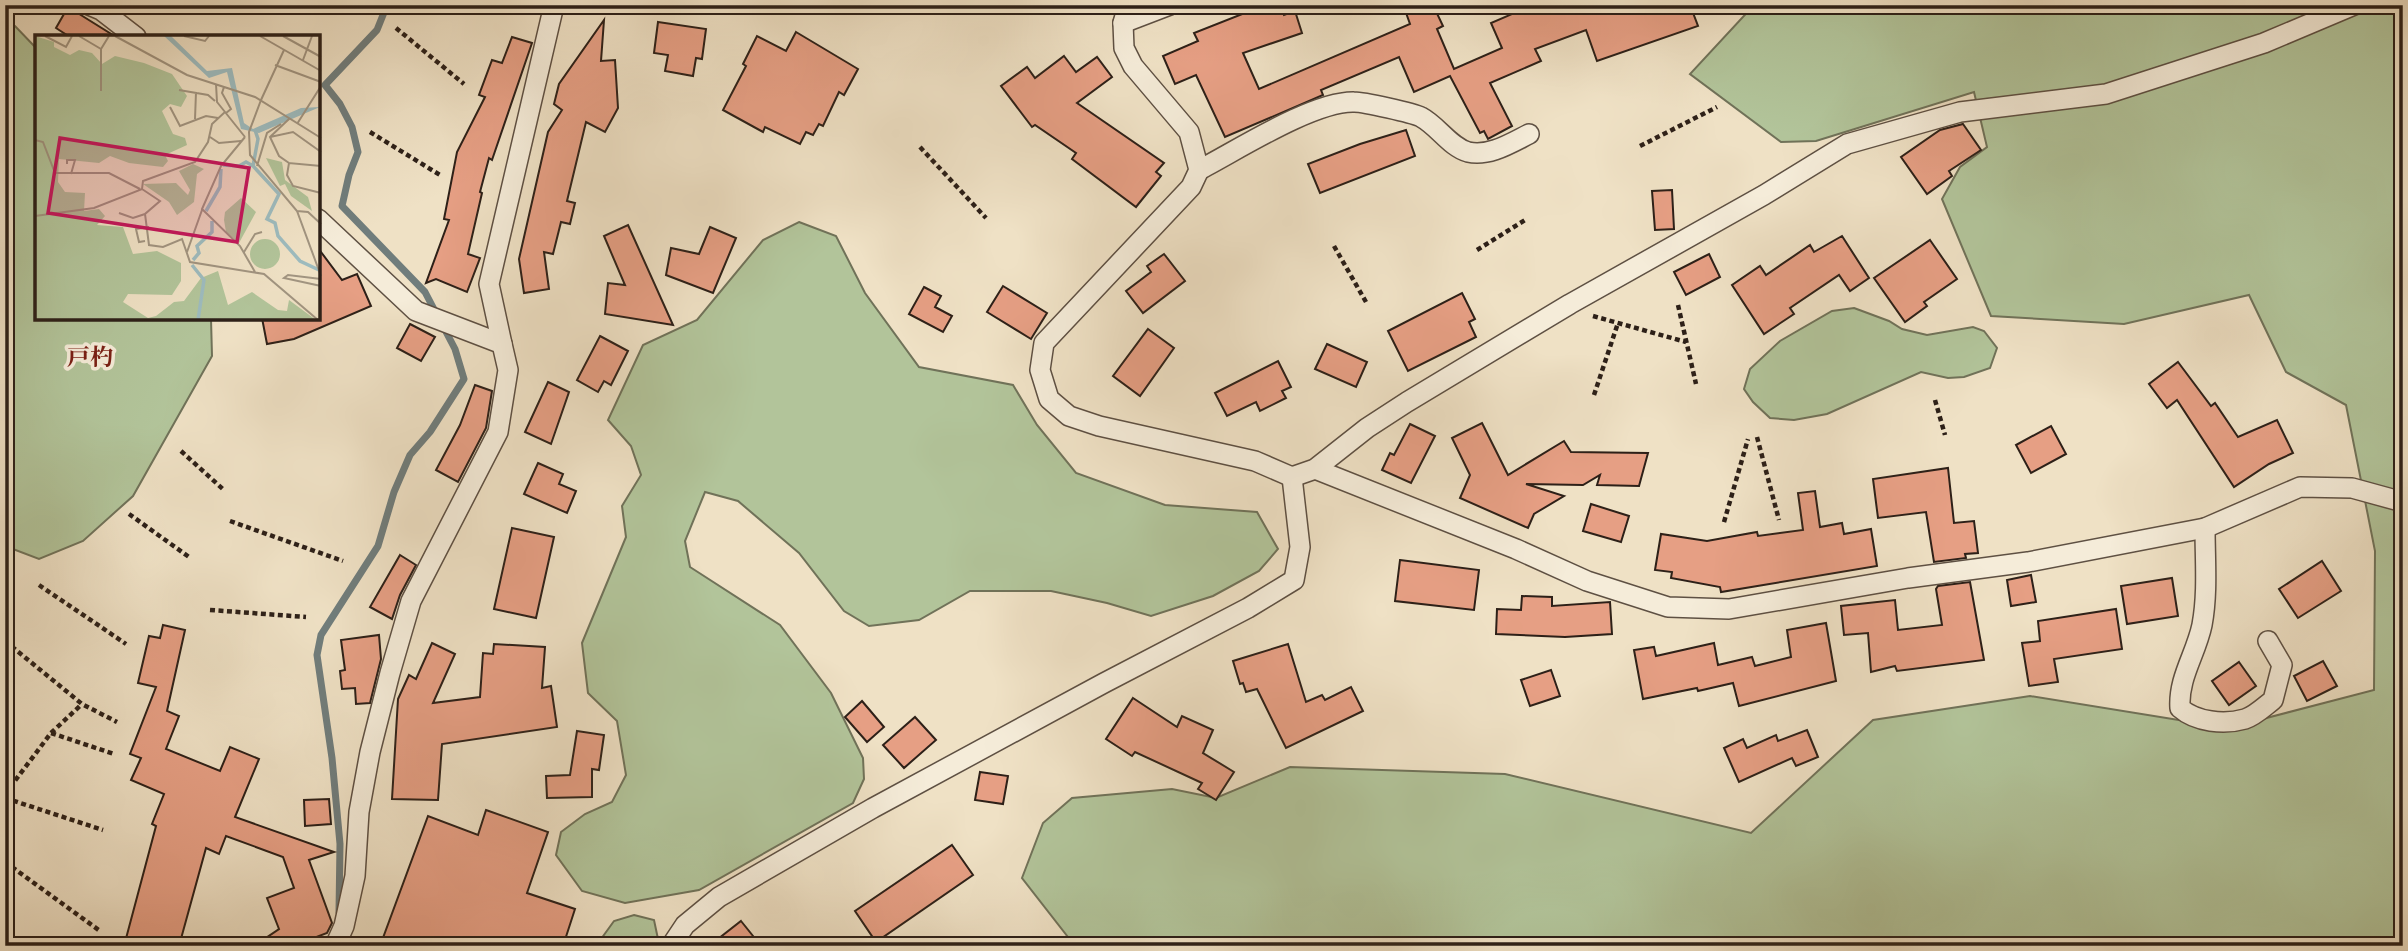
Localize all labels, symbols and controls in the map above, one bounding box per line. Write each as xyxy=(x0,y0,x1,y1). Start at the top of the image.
inset map xyxy=(35,35,320,320)
district label: 戸杓 xyxy=(67,344,113,371)

